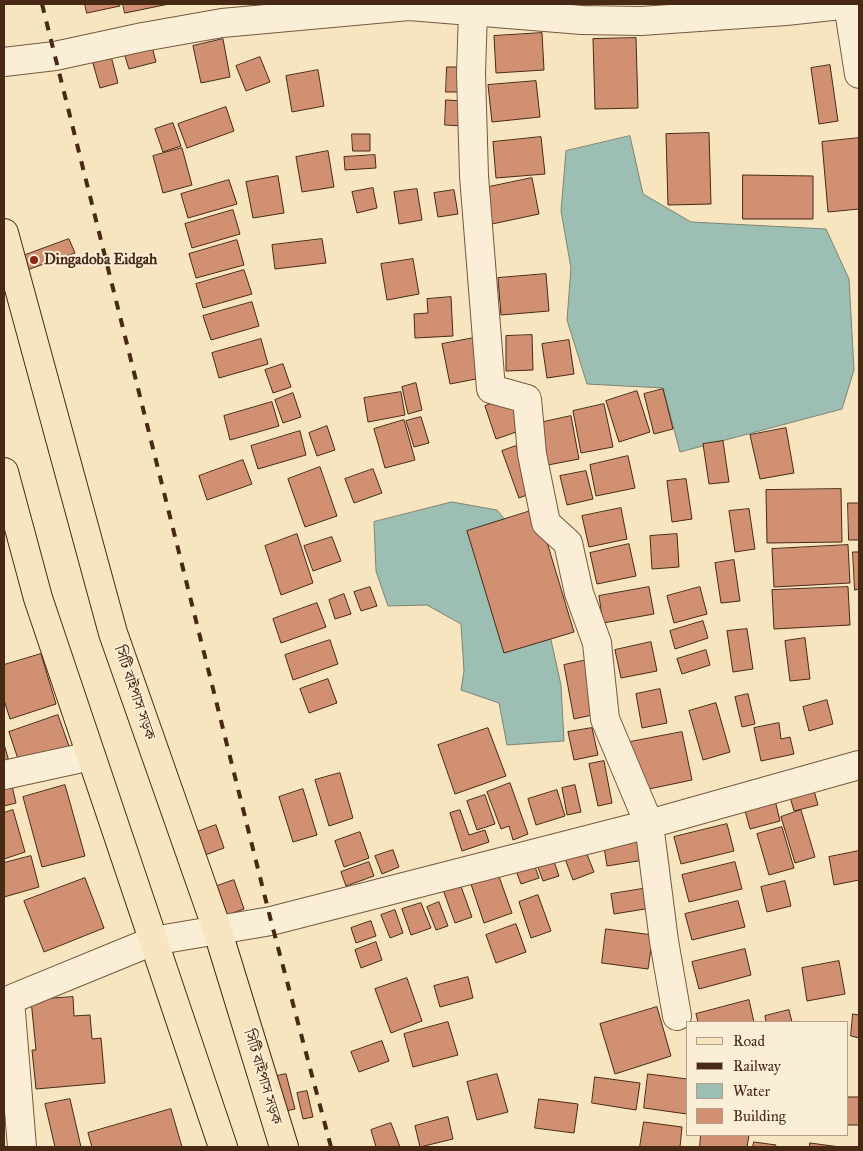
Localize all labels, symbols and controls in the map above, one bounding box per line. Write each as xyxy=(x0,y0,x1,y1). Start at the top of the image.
place label: Dingadoba Eidgah xyxy=(44,251,157,269)
marker: Dingadoba Eidgah xyxy=(28,254,40,266)
street label: সিটি বাইপাস সড়ক xyxy=(110,644,158,742)
legend xyxy=(686,1021,848,1136)
street label: সিটি বাইপাস সড়ক xyxy=(239,1027,285,1127)
text: Road xyxy=(733,1032,765,1050)
text: Railway xyxy=(733,1057,781,1075)
text: Water xyxy=(733,1082,770,1100)
text: Building xyxy=(733,1107,786,1125)

